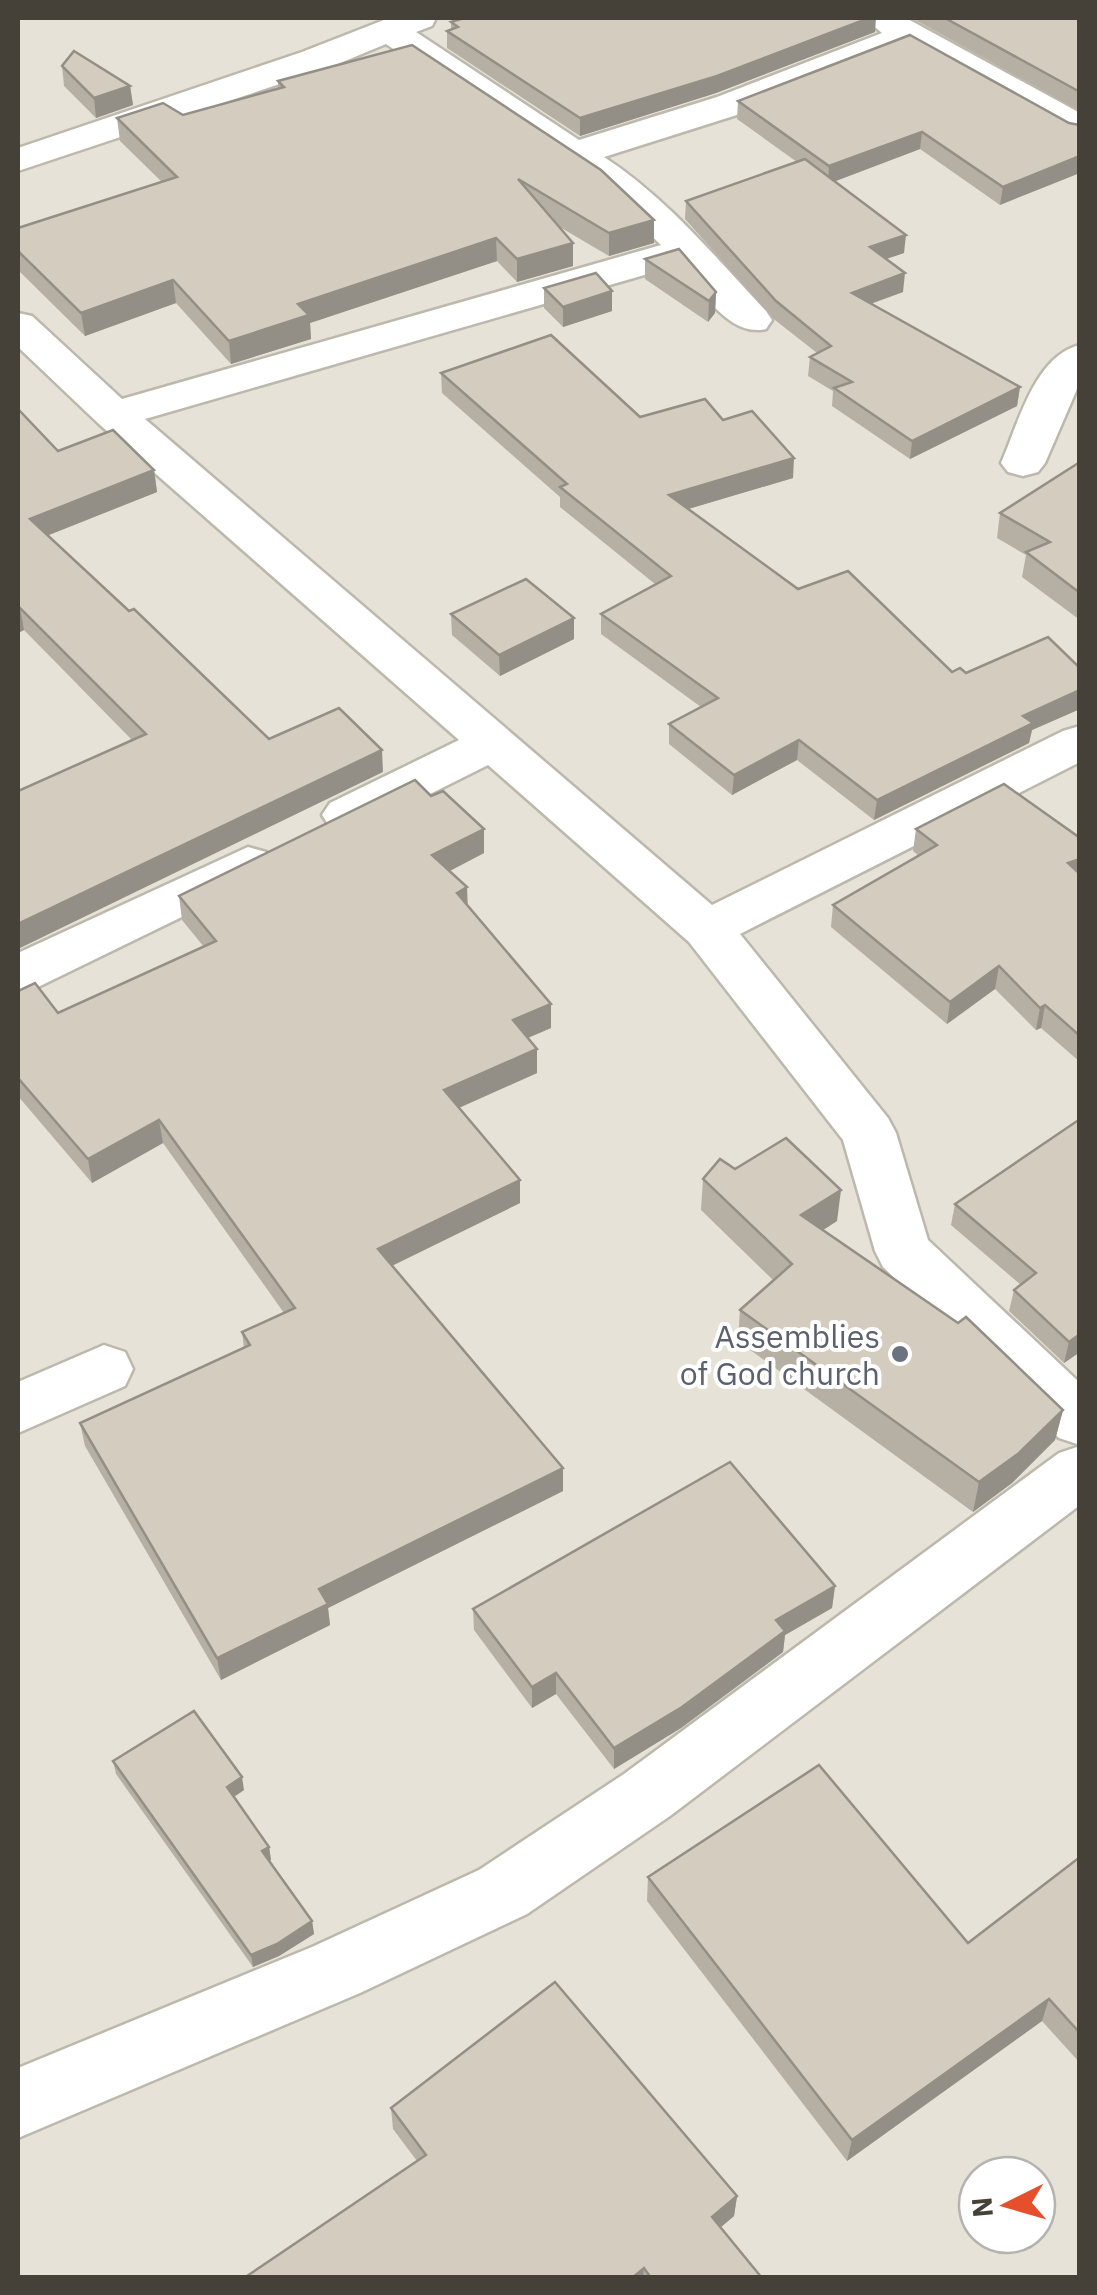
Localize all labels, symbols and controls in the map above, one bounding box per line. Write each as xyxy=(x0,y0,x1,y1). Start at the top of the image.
place label: Assemblies of God church xyxy=(680,1315,880,1394)
marker: Assemblies of God church xyxy=(889,1343,911,1365)
north arrow xyxy=(957,2155,1057,2255)
text: N xyxy=(962,2196,1001,2219)

